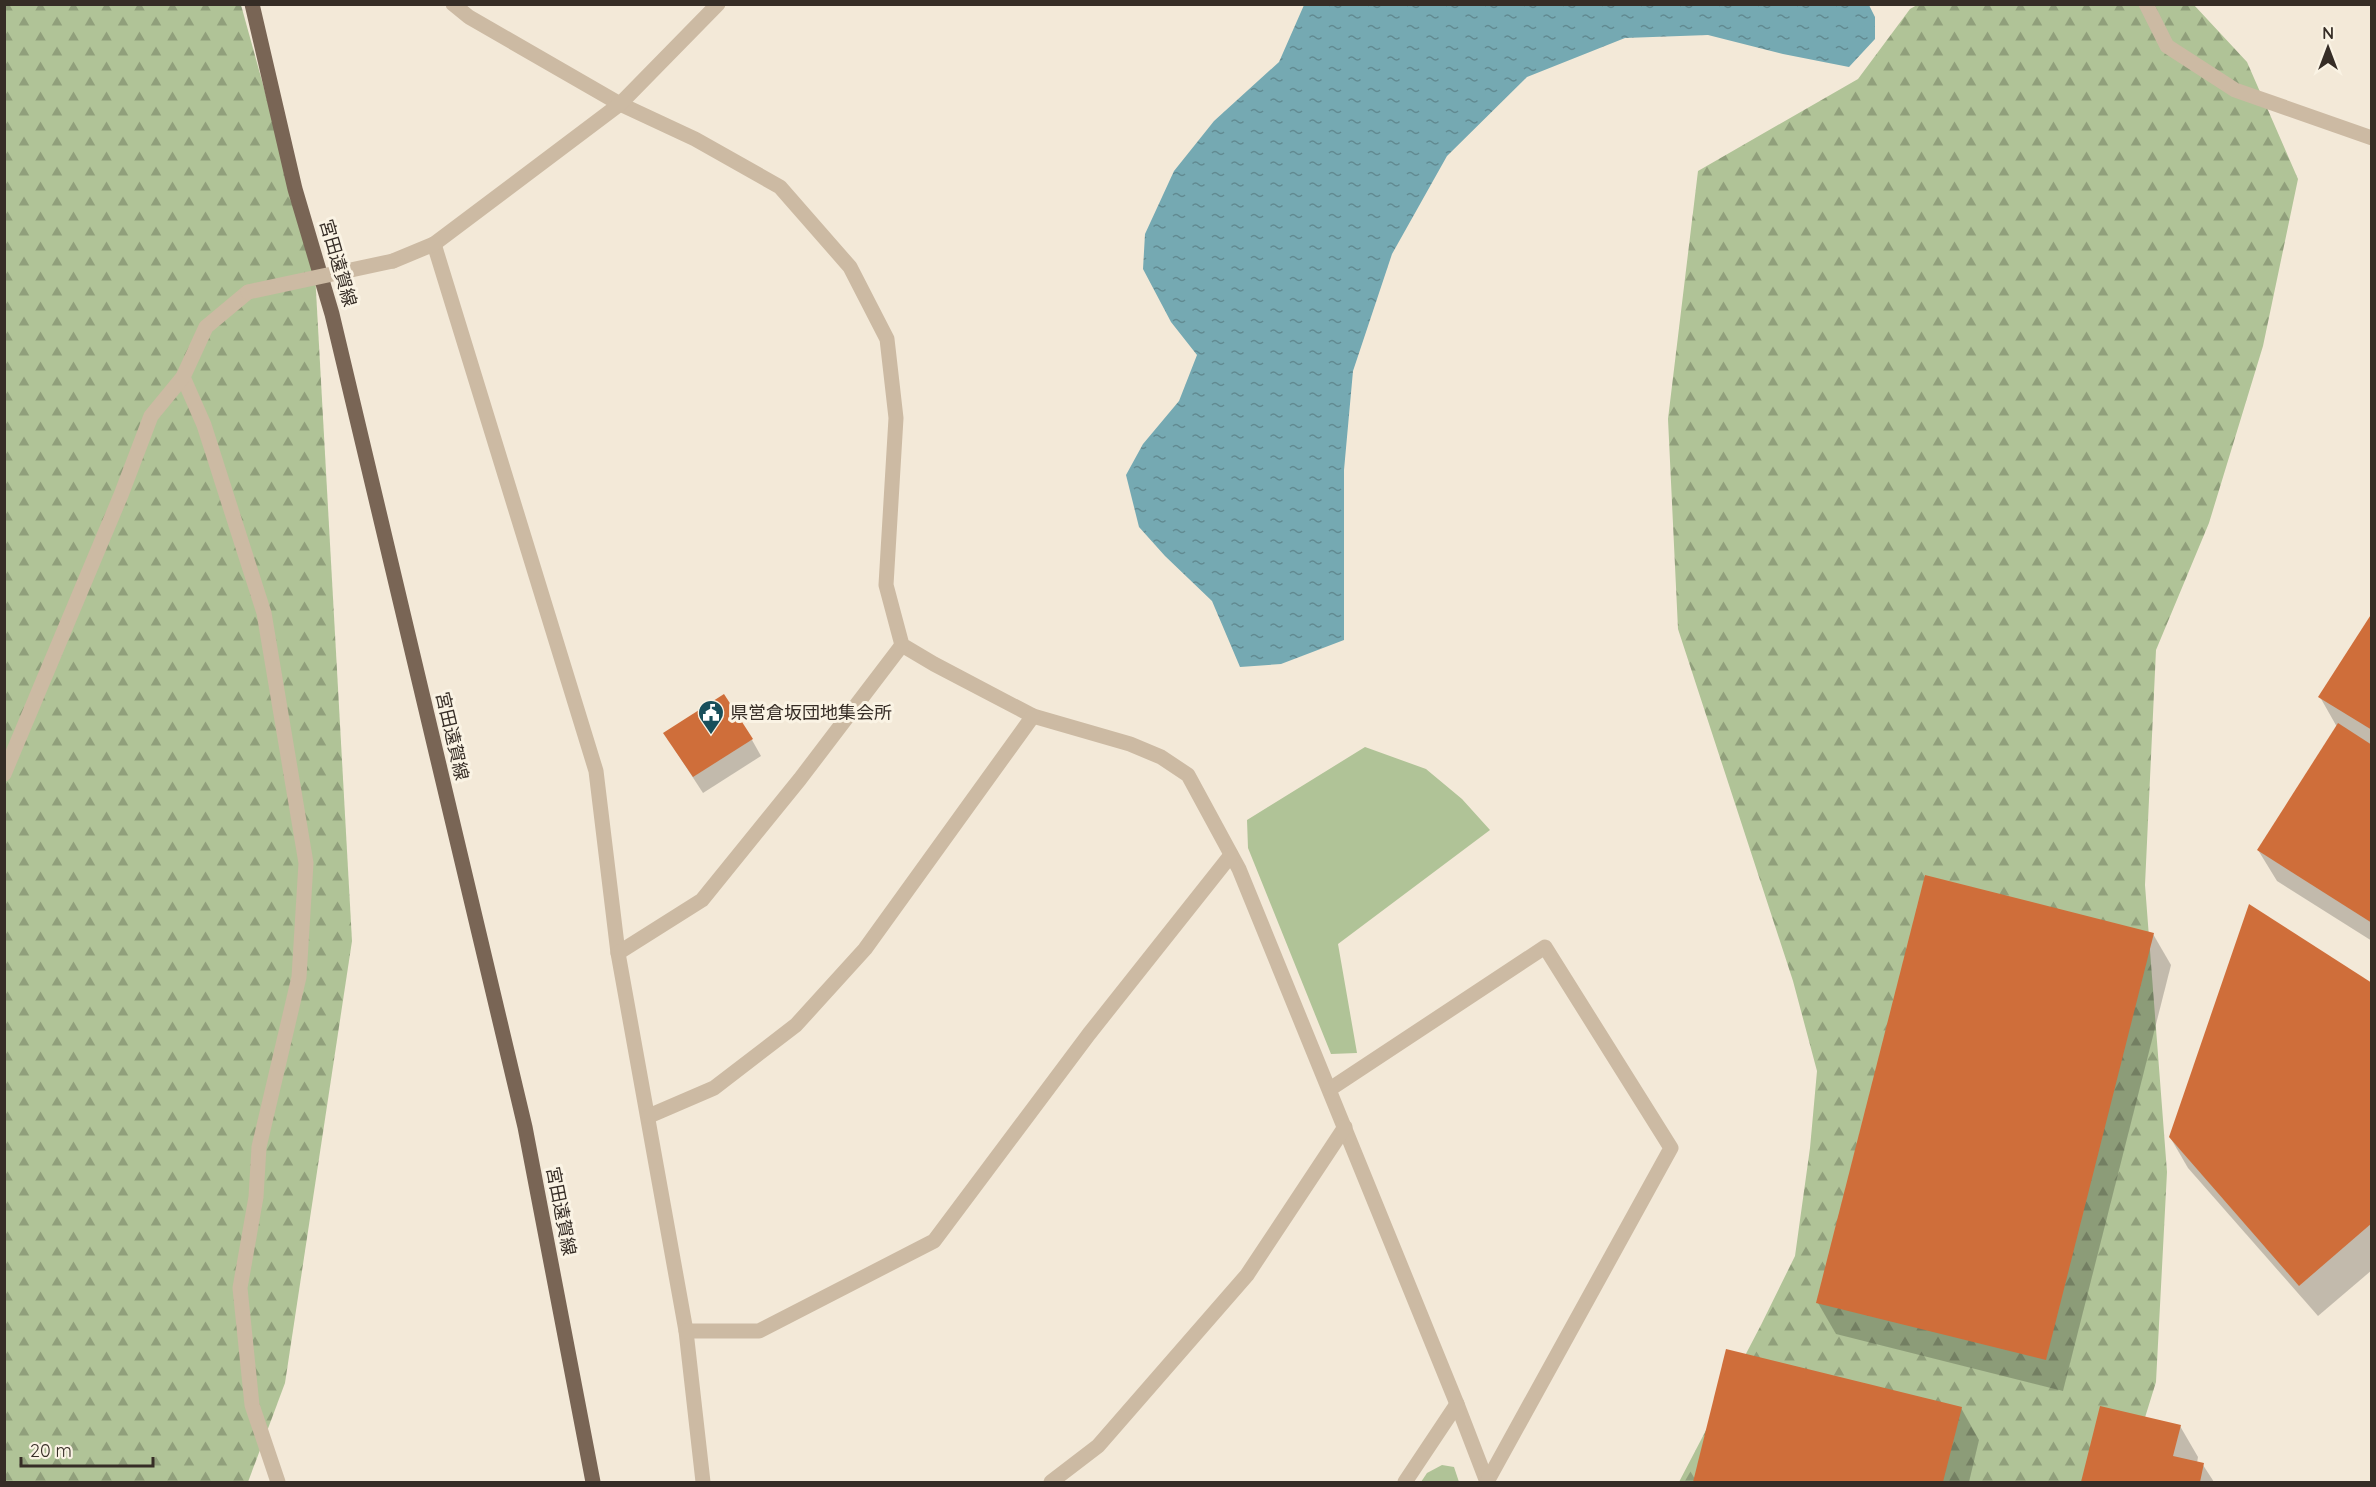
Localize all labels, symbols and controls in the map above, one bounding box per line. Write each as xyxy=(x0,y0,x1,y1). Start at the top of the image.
north arrow xyxy=(2298,18,2358,78)
text: N xyxy=(2322,23,2334,43)
street label: 宮田遠賀線 xyxy=(315,216,362,309)
street label: 宮田遠賀線 xyxy=(431,689,474,782)
public building icon: 県営倉坂団地集会所 xyxy=(696,698,726,736)
place label: 県営倉坂団地集会所 xyxy=(730,701,892,724)
street label: 宮田遠賀線 xyxy=(542,1165,581,1257)
scale bar xyxy=(21,1430,153,1468)
text: 20 m xyxy=(30,1439,72,1462)

